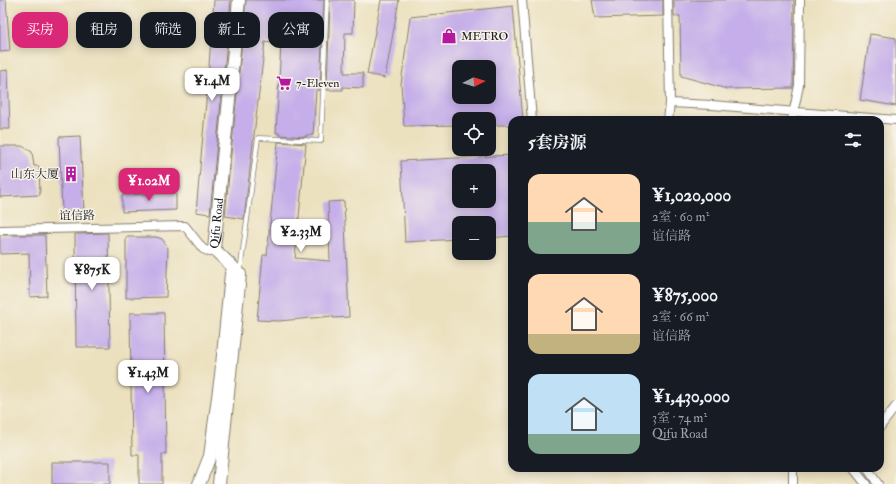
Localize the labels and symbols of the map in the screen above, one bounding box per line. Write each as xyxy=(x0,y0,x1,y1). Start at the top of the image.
shop icon: METRO xyxy=(440,27,458,45)
place label: METRO xyxy=(461,29,509,44)
north arrow xyxy=(452,60,496,104)
pin: ¥1.4M xyxy=(184,68,240,102)
supermarket icon: 7-Eleven xyxy=(275,74,293,92)
place label: 7-Eleven xyxy=(296,76,340,91)
building icon: 山东大厦 xyxy=(62,165,80,183)
place label: 山东大厦 xyxy=(11,167,59,182)
pin: ¥1.02M xyxy=(116,168,182,202)
street label: Qifu Road xyxy=(207,197,227,249)
street label: 谊信路 xyxy=(59,208,95,224)
pin: ¥2.33M xyxy=(268,219,334,253)
pin: ¥875K xyxy=(64,257,120,291)
pin: ¥1.43M xyxy=(115,360,181,394)

